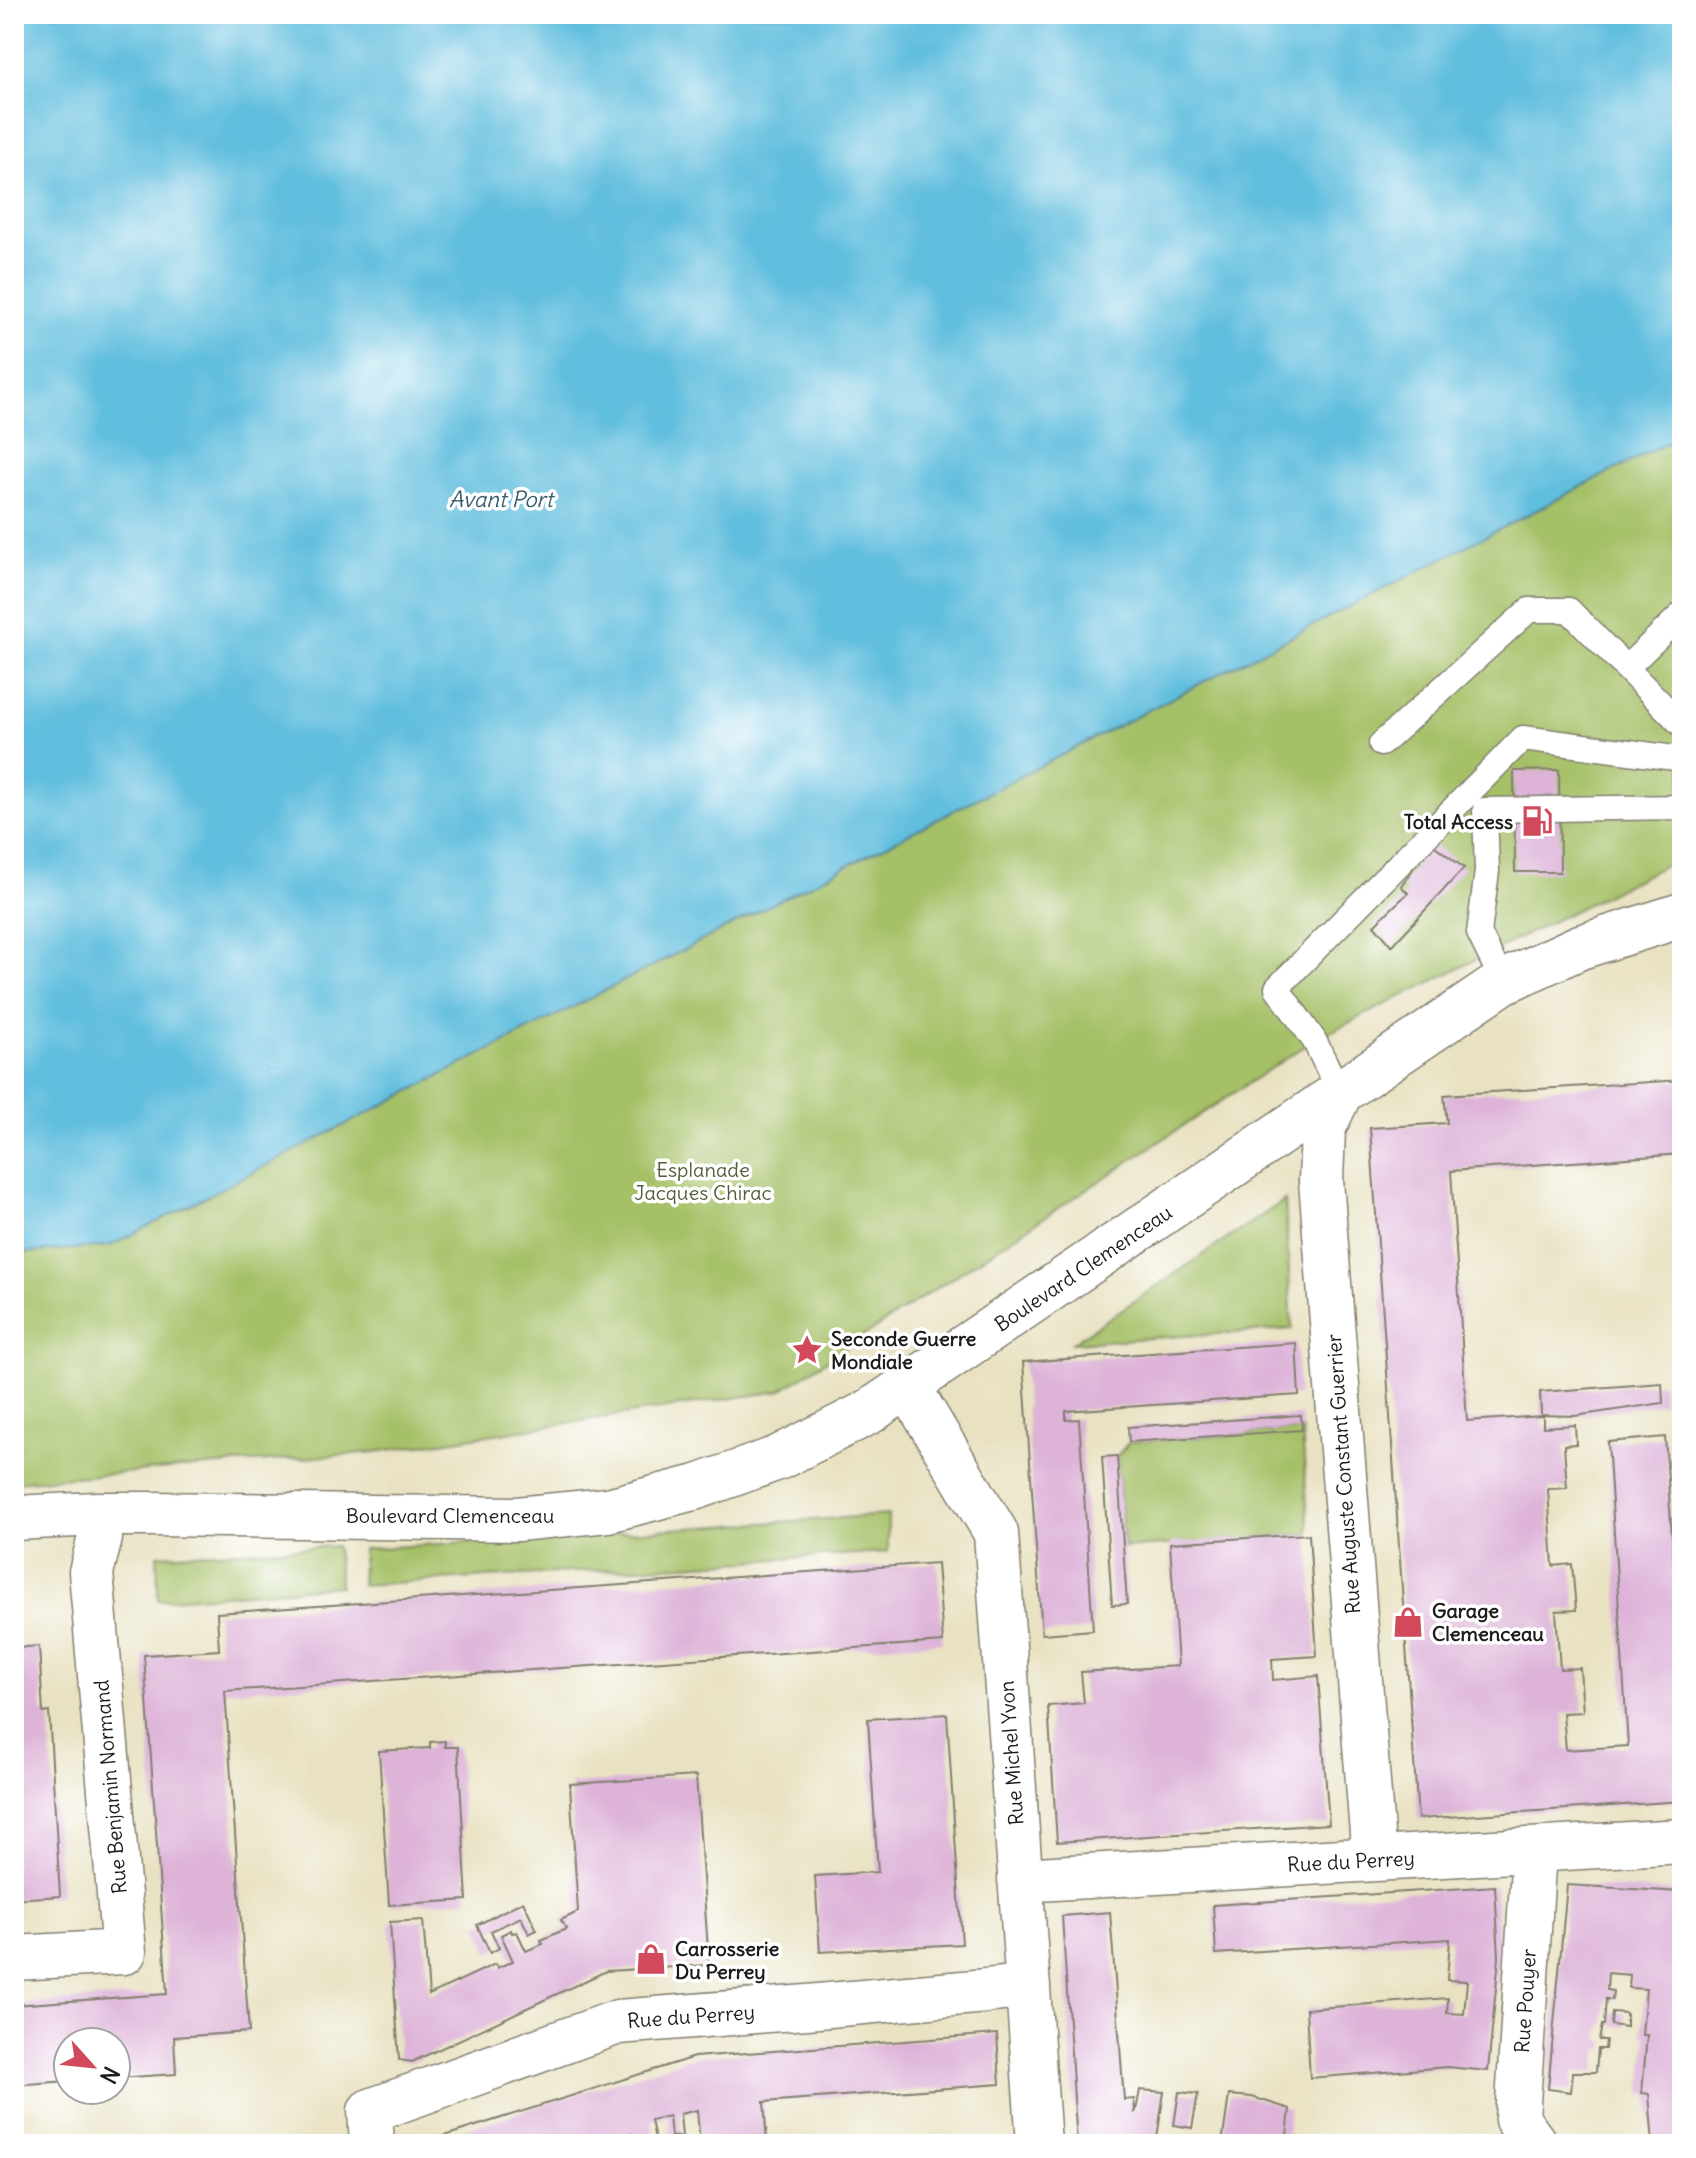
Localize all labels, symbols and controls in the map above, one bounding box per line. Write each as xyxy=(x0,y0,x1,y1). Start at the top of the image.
water label: Avant Port xyxy=(449,485,555,513)
fuel station icon: Total Access xyxy=(1520,804,1554,838)
place label: Total Access xyxy=(1404,809,1513,834)
park label: Esplanade Jacques Chirac xyxy=(634,1157,772,1205)
street label: Boulevard Clemenceau xyxy=(990,1199,1176,1337)
place label: Seconde Guerre Mondiale xyxy=(831,1326,976,1374)
place icon: Seconde Guerre Mondiale xyxy=(790,1333,824,1367)
street label: Rue Auguste Constant Guerrier xyxy=(1321,1333,1365,1615)
street label: Boulevard Clemenceau xyxy=(346,1503,554,1528)
place label: Garage Clemenceau xyxy=(1432,1598,1544,1646)
shop icon: Garage Clemenceau xyxy=(1391,1605,1425,1639)
street label: Rue Benjamin Normand xyxy=(88,1679,132,1895)
street label: Rue Michel Yvon xyxy=(993,1680,1029,1826)
street label: Rue du Perrey xyxy=(1287,1845,1415,1877)
place label: Carrosserie Du Perrey xyxy=(675,1936,779,1984)
shop icon: Carrosserie Du Perrey xyxy=(634,1942,668,1976)
street label: Rue Pouyer xyxy=(1509,1948,1541,2054)
street label: Rue du Perrey xyxy=(626,1999,756,2033)
north arrow xyxy=(52,2026,132,2106)
text: N xyxy=(94,2062,126,2088)

